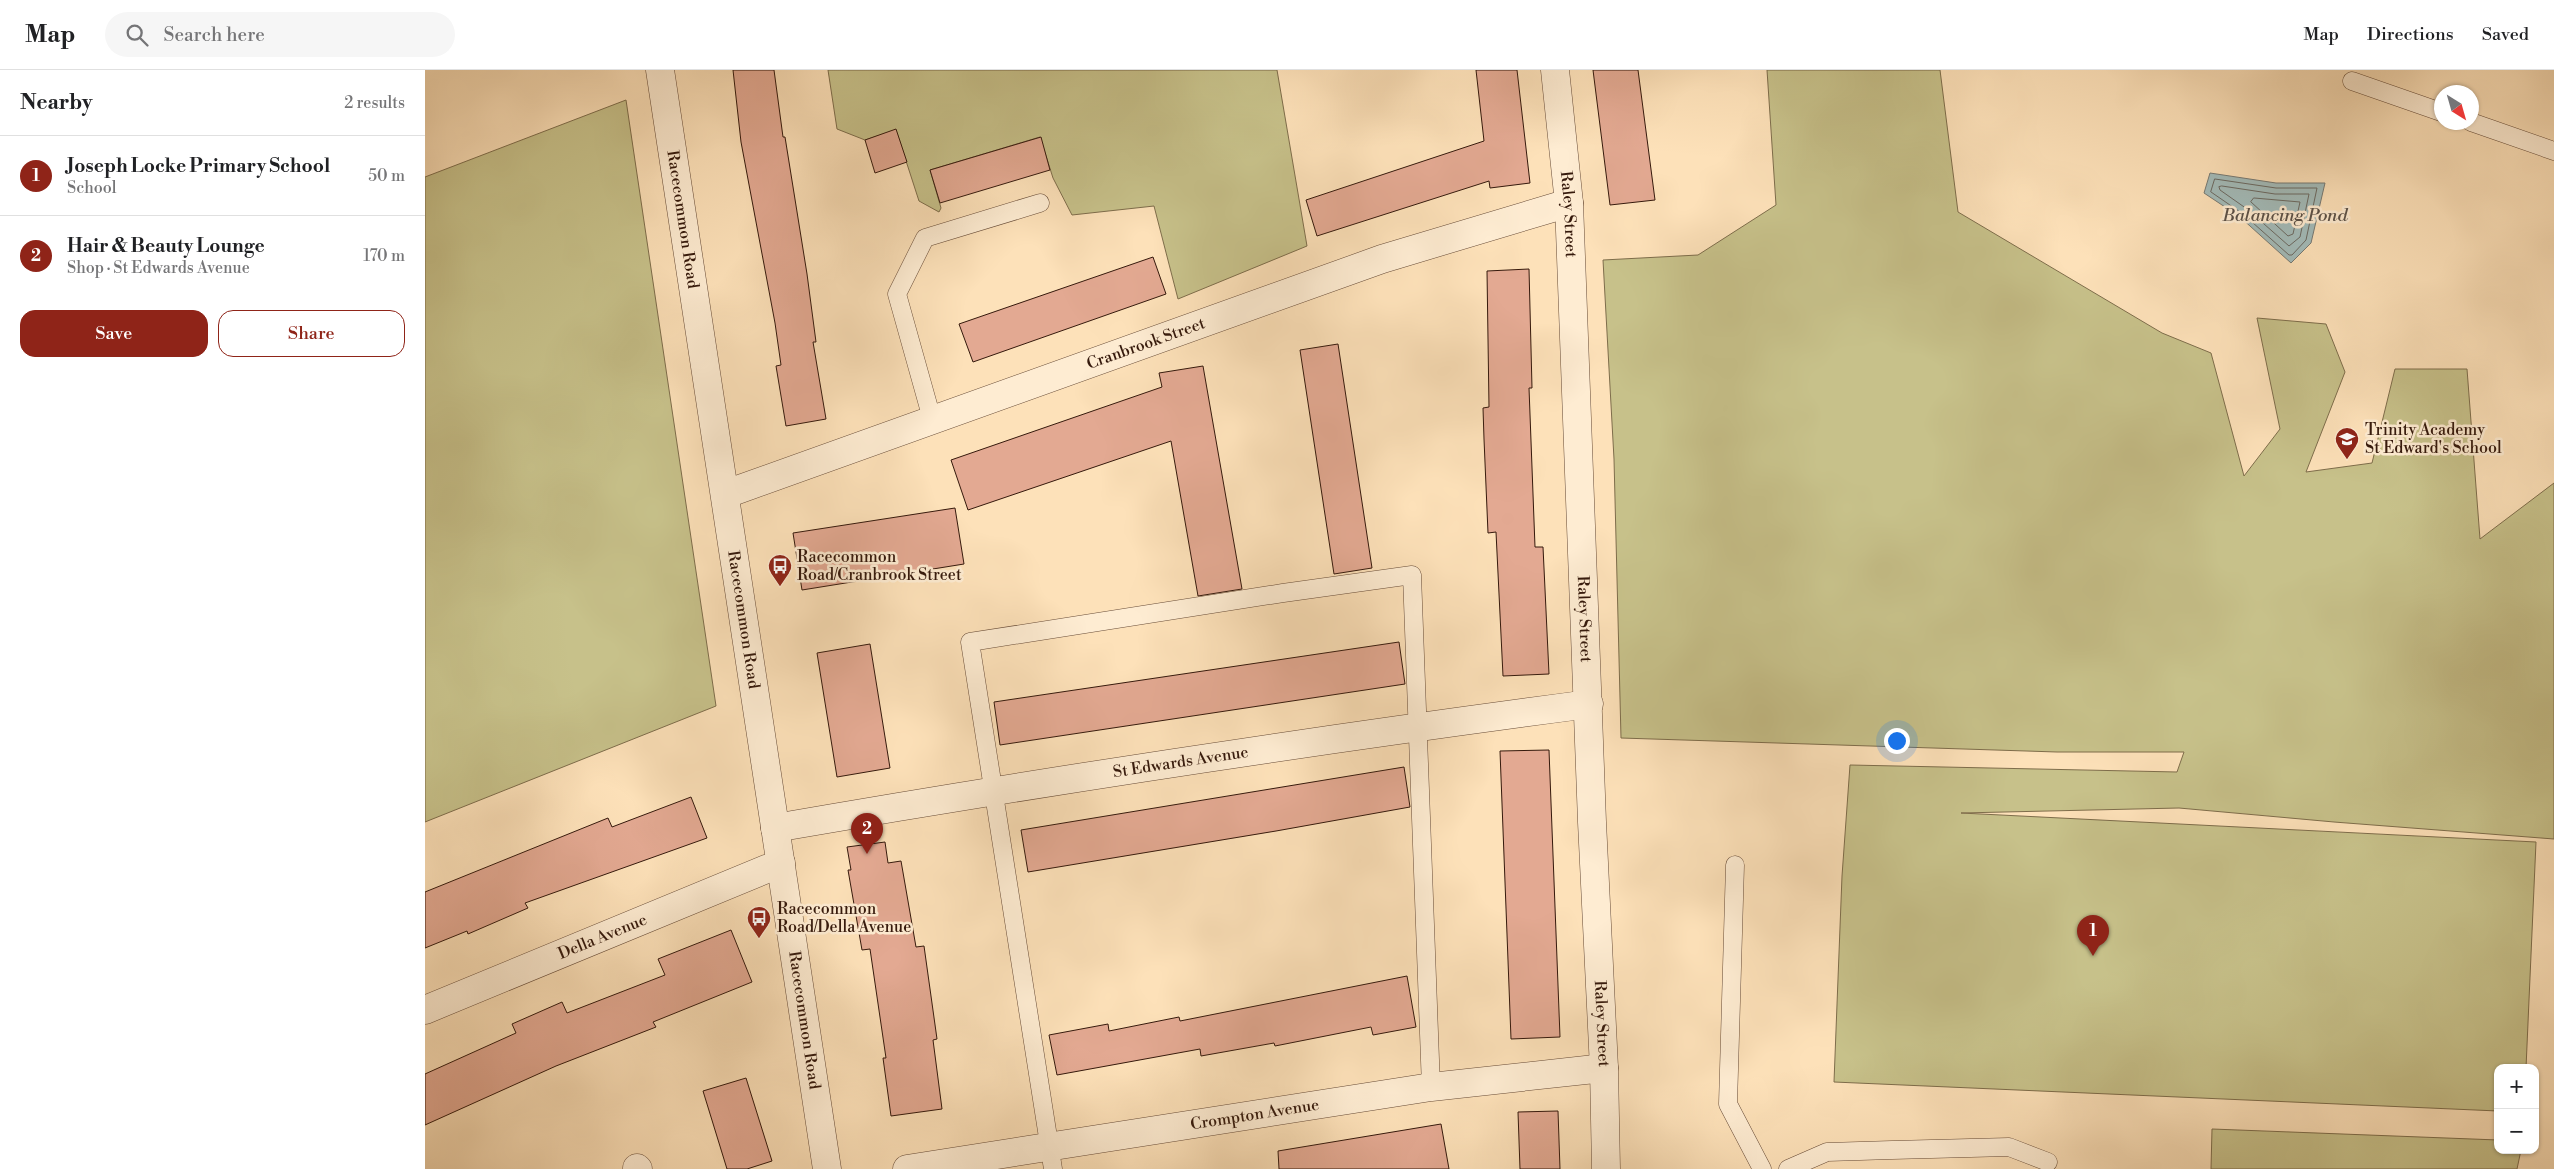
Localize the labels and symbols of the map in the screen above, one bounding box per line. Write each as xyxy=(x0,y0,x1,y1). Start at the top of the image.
north arrow xyxy=(2434,85,2479,130)
street label: Racecommon Road xyxy=(662,149,703,290)
street label: Raley Street xyxy=(1556,170,1581,258)
water label: Balancing Pond xyxy=(2222,204,2348,227)
street label: Cranbrook Street xyxy=(1084,313,1208,374)
place label: Trinity Academy St Edward's School xyxy=(2365,420,2502,458)
school or university icon: Trinity Academy St Edward's School xyxy=(2334,426,2360,460)
place label: Racecommon Road/Cranbrook Street xyxy=(797,547,962,585)
street label: Racecommon Road xyxy=(723,549,764,690)
bus stop icon: Racecommon Road/Cranbrook Street xyxy=(767,553,793,587)
street label: Raley Street xyxy=(1573,575,1596,663)
your location xyxy=(1884,728,1910,754)
street label: St Edwards Avenue xyxy=(1112,742,1250,782)
pin: 2 xyxy=(851,813,883,854)
place label: Racecommon Road/Della Avenue xyxy=(777,899,911,937)
bus stop icon: Racecommon Road/Della Avenue xyxy=(746,905,772,939)
street label: Della Avenue xyxy=(555,909,650,964)
pin: 1 xyxy=(2077,915,2109,956)
street label: Racecommon Road xyxy=(784,949,825,1091)
street label: Raley Street xyxy=(1590,980,1614,1068)
street label: Crompton Avenue xyxy=(1189,1095,1321,1135)

